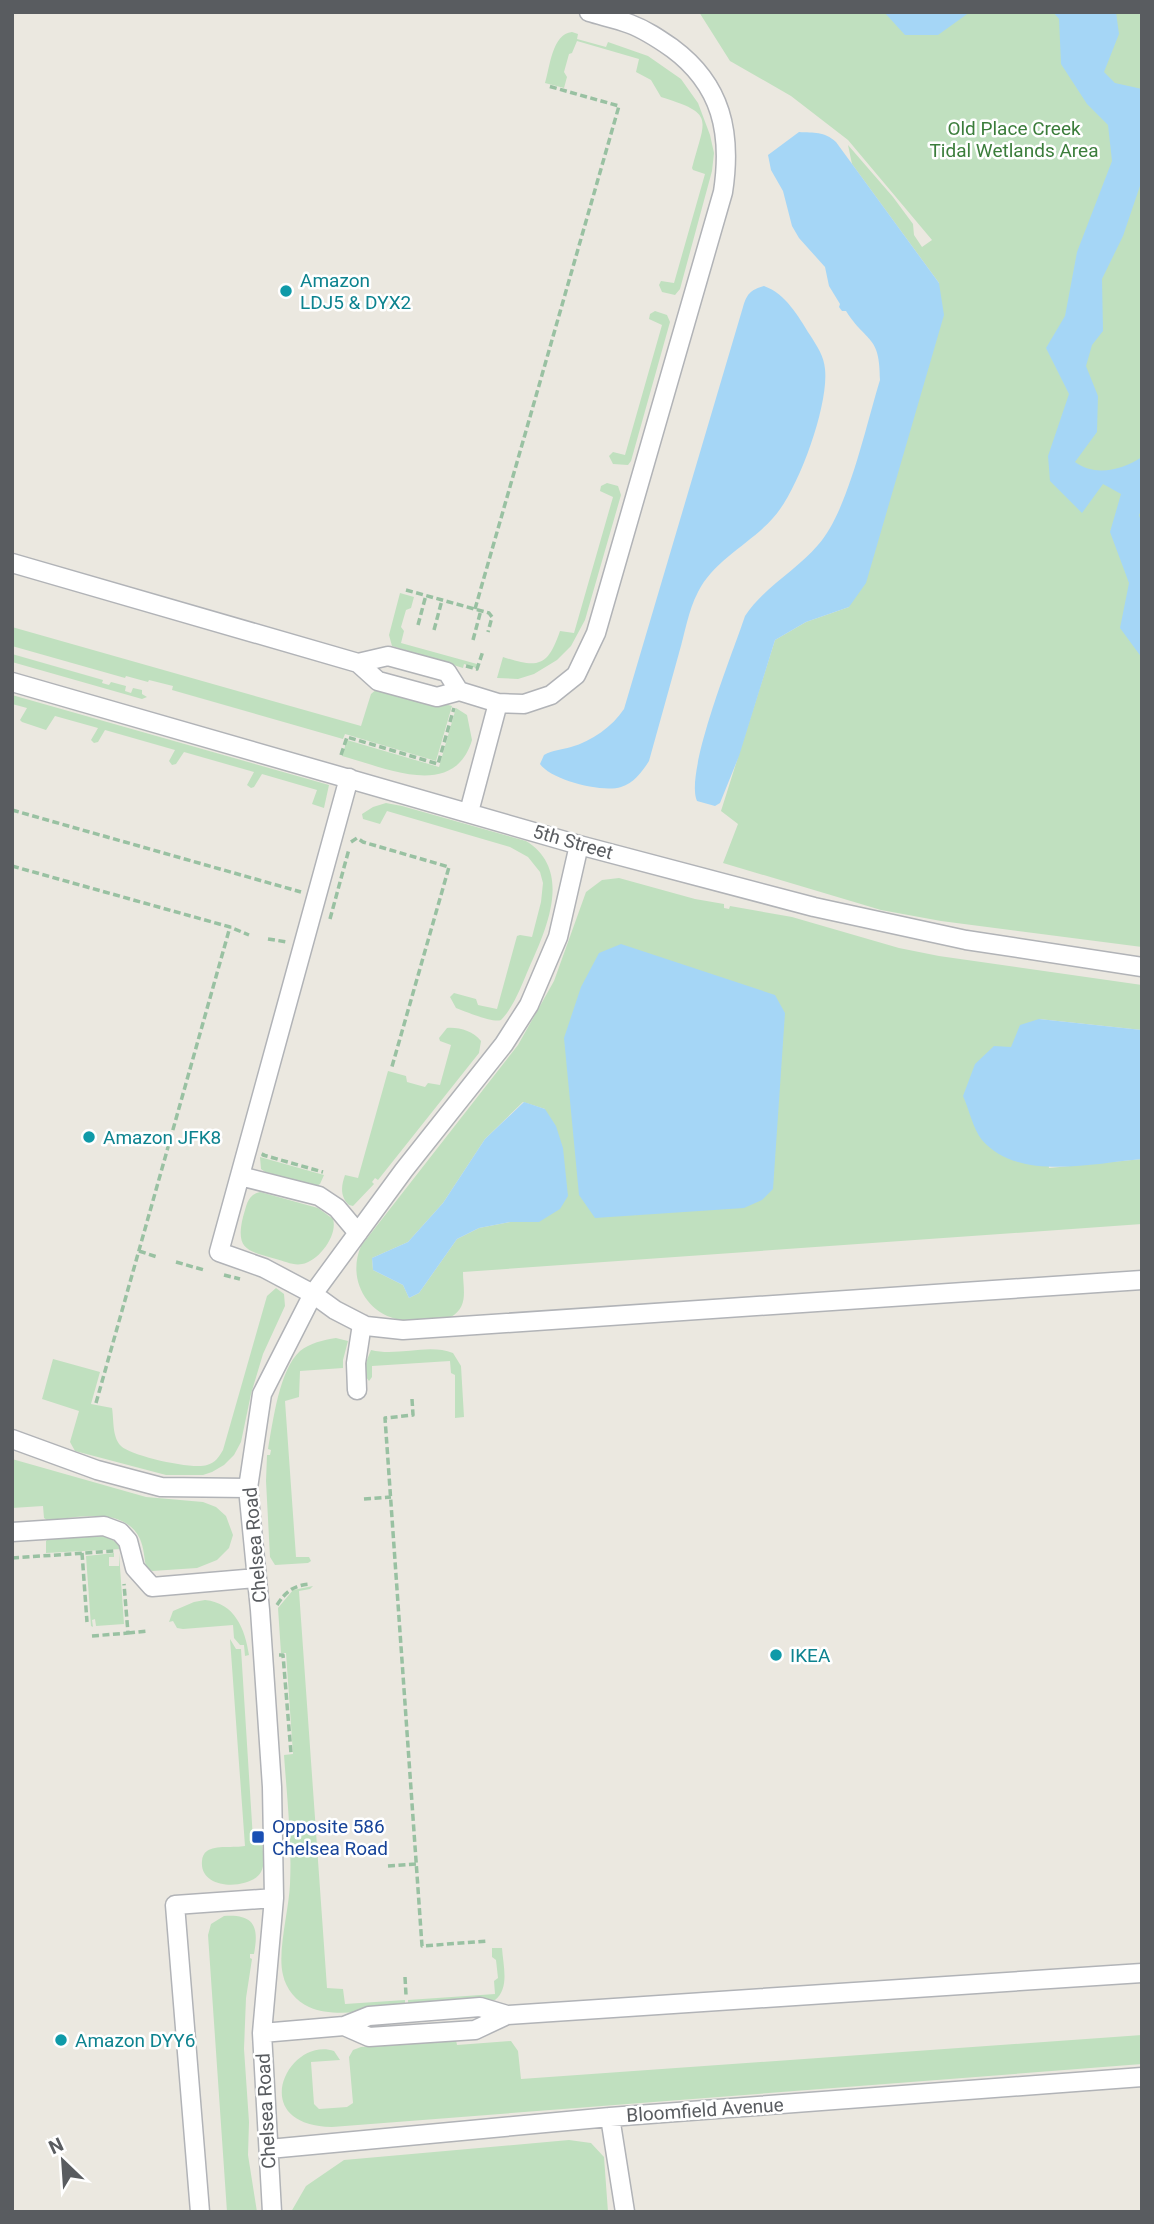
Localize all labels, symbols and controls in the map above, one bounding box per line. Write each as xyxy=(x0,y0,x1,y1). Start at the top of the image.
park label: Old Place Creek Tidal Wetlands Area xyxy=(930,117,1098,162)
place label: Amazon LDJ5 & DYX2 xyxy=(300,269,411,314)
marker: Amazon LDJ5 & DYX2 xyxy=(278,283,294,299)
street label: 5th Street xyxy=(530,820,616,864)
place label: Amazon JFK8 xyxy=(103,1126,221,1149)
marker: Amazon JFK8 xyxy=(81,1129,97,1145)
street label: Chelsea Road xyxy=(238,1486,272,1604)
place label: IKEA xyxy=(790,1644,831,1667)
marker: IKEA xyxy=(768,1647,784,1663)
place label: Opposite 586 Chelsea Road xyxy=(272,1815,388,1860)
marker: Opposite 586 Chelsea Road xyxy=(250,1829,266,1845)
place label: Amazon DYY6 xyxy=(75,2029,195,2052)
marker: Amazon DYY6 xyxy=(53,2032,69,2048)
street label: Chelsea Road xyxy=(251,2052,281,2170)
street label: Bloomfield Avenue xyxy=(626,2093,784,2127)
north arrow xyxy=(28,2126,98,2196)
text: N xyxy=(45,2133,67,2159)

